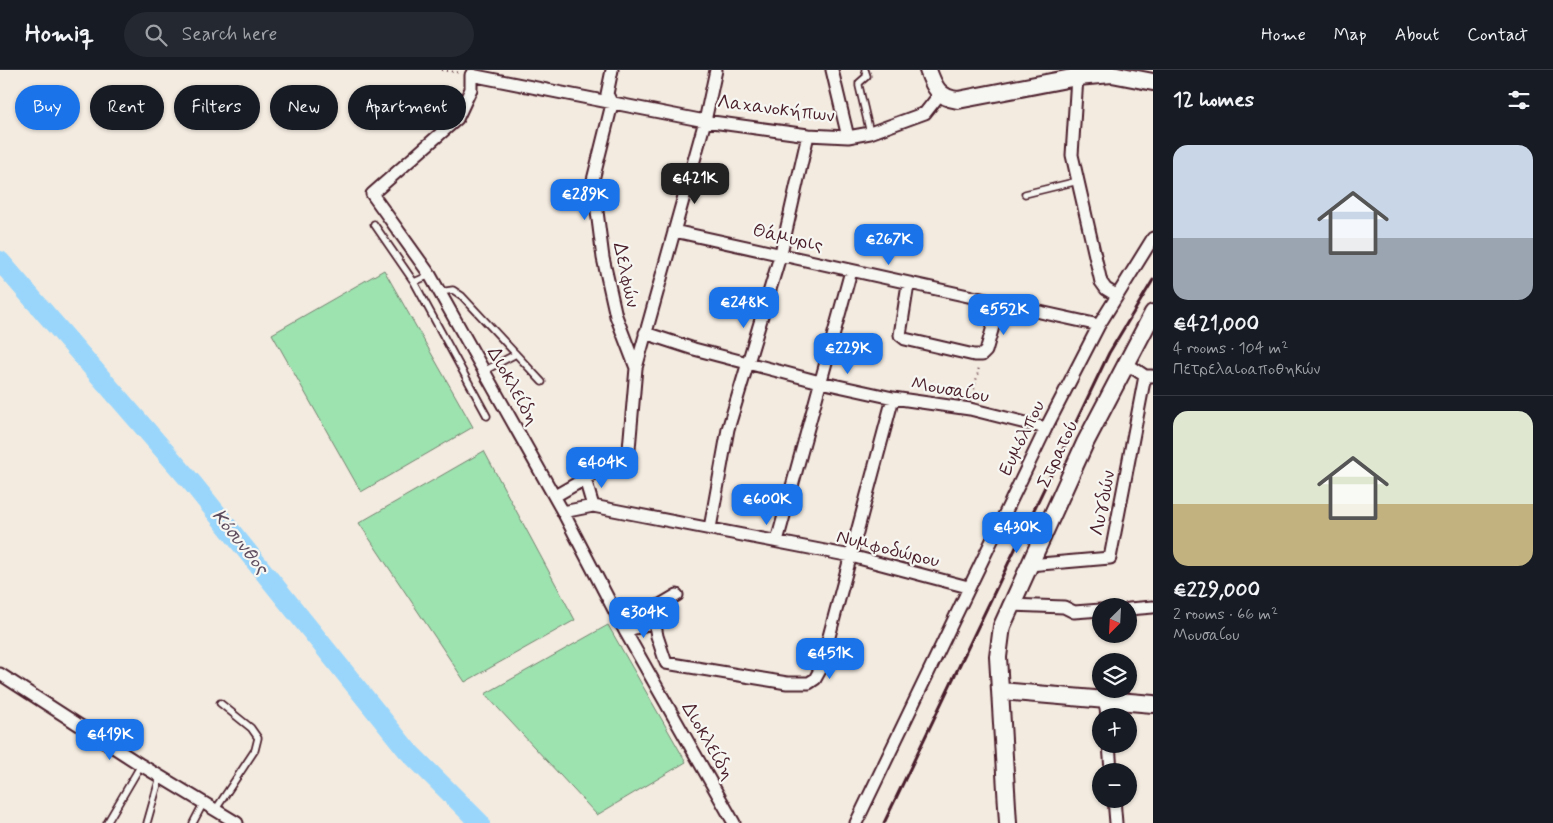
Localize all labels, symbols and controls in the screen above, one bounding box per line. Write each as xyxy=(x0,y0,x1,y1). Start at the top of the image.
search box xyxy=(124,12,474,57)
text: Homiq xyxy=(25,19,94,50)
icon: search xyxy=(142,21,170,49)
text: Search here xyxy=(182,22,277,47)
text: Home xyxy=(1261,23,1306,47)
text: Map xyxy=(1334,23,1367,47)
text: About xyxy=(1395,23,1439,47)
text: Contact xyxy=(1467,23,1528,47)
chip: Buy xyxy=(15,85,80,130)
chip: Rent xyxy=(90,85,164,130)
chip: Filters xyxy=(174,85,260,130)
chip: New xyxy=(270,85,338,130)
chip: Apartment xyxy=(348,85,466,130)
text: 12 homes xyxy=(1173,86,1254,114)
icon: filters xyxy=(1505,86,1533,114)
street label: Λαχανοκήπων xyxy=(716,89,836,129)
pin: €421K xyxy=(660,162,730,205)
text: €421K xyxy=(672,168,718,189)
pin: €289K xyxy=(550,178,620,221)
icon: home xyxy=(1308,178,1398,268)
text: €289K xyxy=(562,184,608,205)
street label: Θάμυρις xyxy=(750,218,826,258)
pin: €267K xyxy=(854,224,924,266)
text: €267K xyxy=(865,229,913,250)
street label: Δελφών xyxy=(607,240,645,310)
pin: €248K xyxy=(709,286,779,329)
text: €248K xyxy=(720,292,768,313)
pin: €552K xyxy=(969,294,1039,336)
text: €552K xyxy=(979,299,1029,320)
text: €421,000 xyxy=(1173,310,1259,338)
pin: €229K xyxy=(813,332,883,375)
text: €229K xyxy=(825,338,871,359)
text: 4 rooms · 104 m² xyxy=(1173,338,1288,359)
street label: Διοκλείδη xyxy=(481,342,545,430)
text: Πετρελαιοαποθηκών xyxy=(1173,359,1320,380)
street label: Μουσαίου xyxy=(909,371,991,409)
street label: Ευμόλπου xyxy=(993,396,1051,480)
street label: Στρατού xyxy=(1031,416,1085,492)
icon: home xyxy=(1308,443,1398,533)
pin: €404K xyxy=(567,446,637,489)
text: €404K xyxy=(577,452,627,473)
street label: Λυγδών xyxy=(1084,468,1122,538)
pin: €600K xyxy=(732,484,802,526)
text: €600K xyxy=(743,489,791,510)
water label: Κόσυνθος xyxy=(205,504,275,581)
pin: €430K xyxy=(982,512,1052,554)
text: €430K xyxy=(993,517,1041,538)
street label: Νυμφοδώρου xyxy=(834,524,942,574)
text: €229,000 xyxy=(1173,576,1260,604)
pin: €304K xyxy=(609,596,679,639)
north arrow xyxy=(1092,598,1138,642)
map controls xyxy=(1092,598,1137,808)
text: €304K xyxy=(620,602,668,623)
text: 2 rooms · 66 m² xyxy=(1173,604,1278,625)
text: Μουσαίου xyxy=(1173,625,1239,646)
pin: €451K xyxy=(795,638,865,680)
text: €451K xyxy=(807,643,853,664)
button: layers xyxy=(1092,653,1137,698)
street label: Διοκλείδη xyxy=(676,697,740,785)
button: + xyxy=(1092,708,1137,753)
pin: €419K xyxy=(75,718,145,761)
text: €419K xyxy=(87,724,133,745)
button: − xyxy=(1092,763,1137,808)

